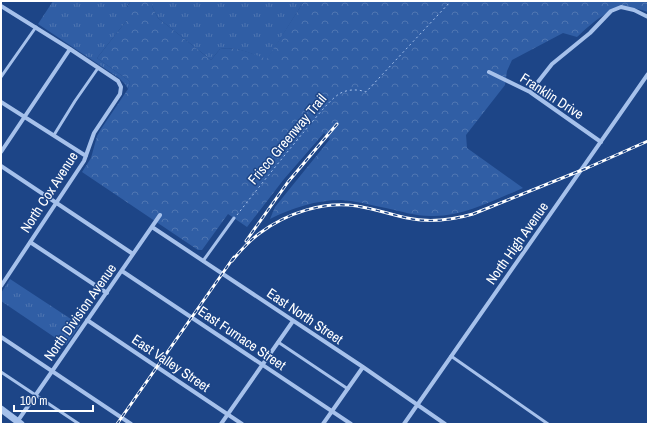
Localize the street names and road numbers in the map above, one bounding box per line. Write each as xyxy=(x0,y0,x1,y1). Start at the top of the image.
street label: Franklin Drive xyxy=(517,69,587,123)
street label: Frisco Greenway Trail xyxy=(244,90,330,188)
street label: North Cox Avenue xyxy=(16,148,82,236)
street label: North High Avenue xyxy=(482,198,552,288)
street label: North Division Avenue xyxy=(40,260,120,364)
street label: East North Street xyxy=(263,284,347,348)
street label: East Furnace Street xyxy=(195,302,289,374)
street label: East Valley Street xyxy=(128,330,214,396)

